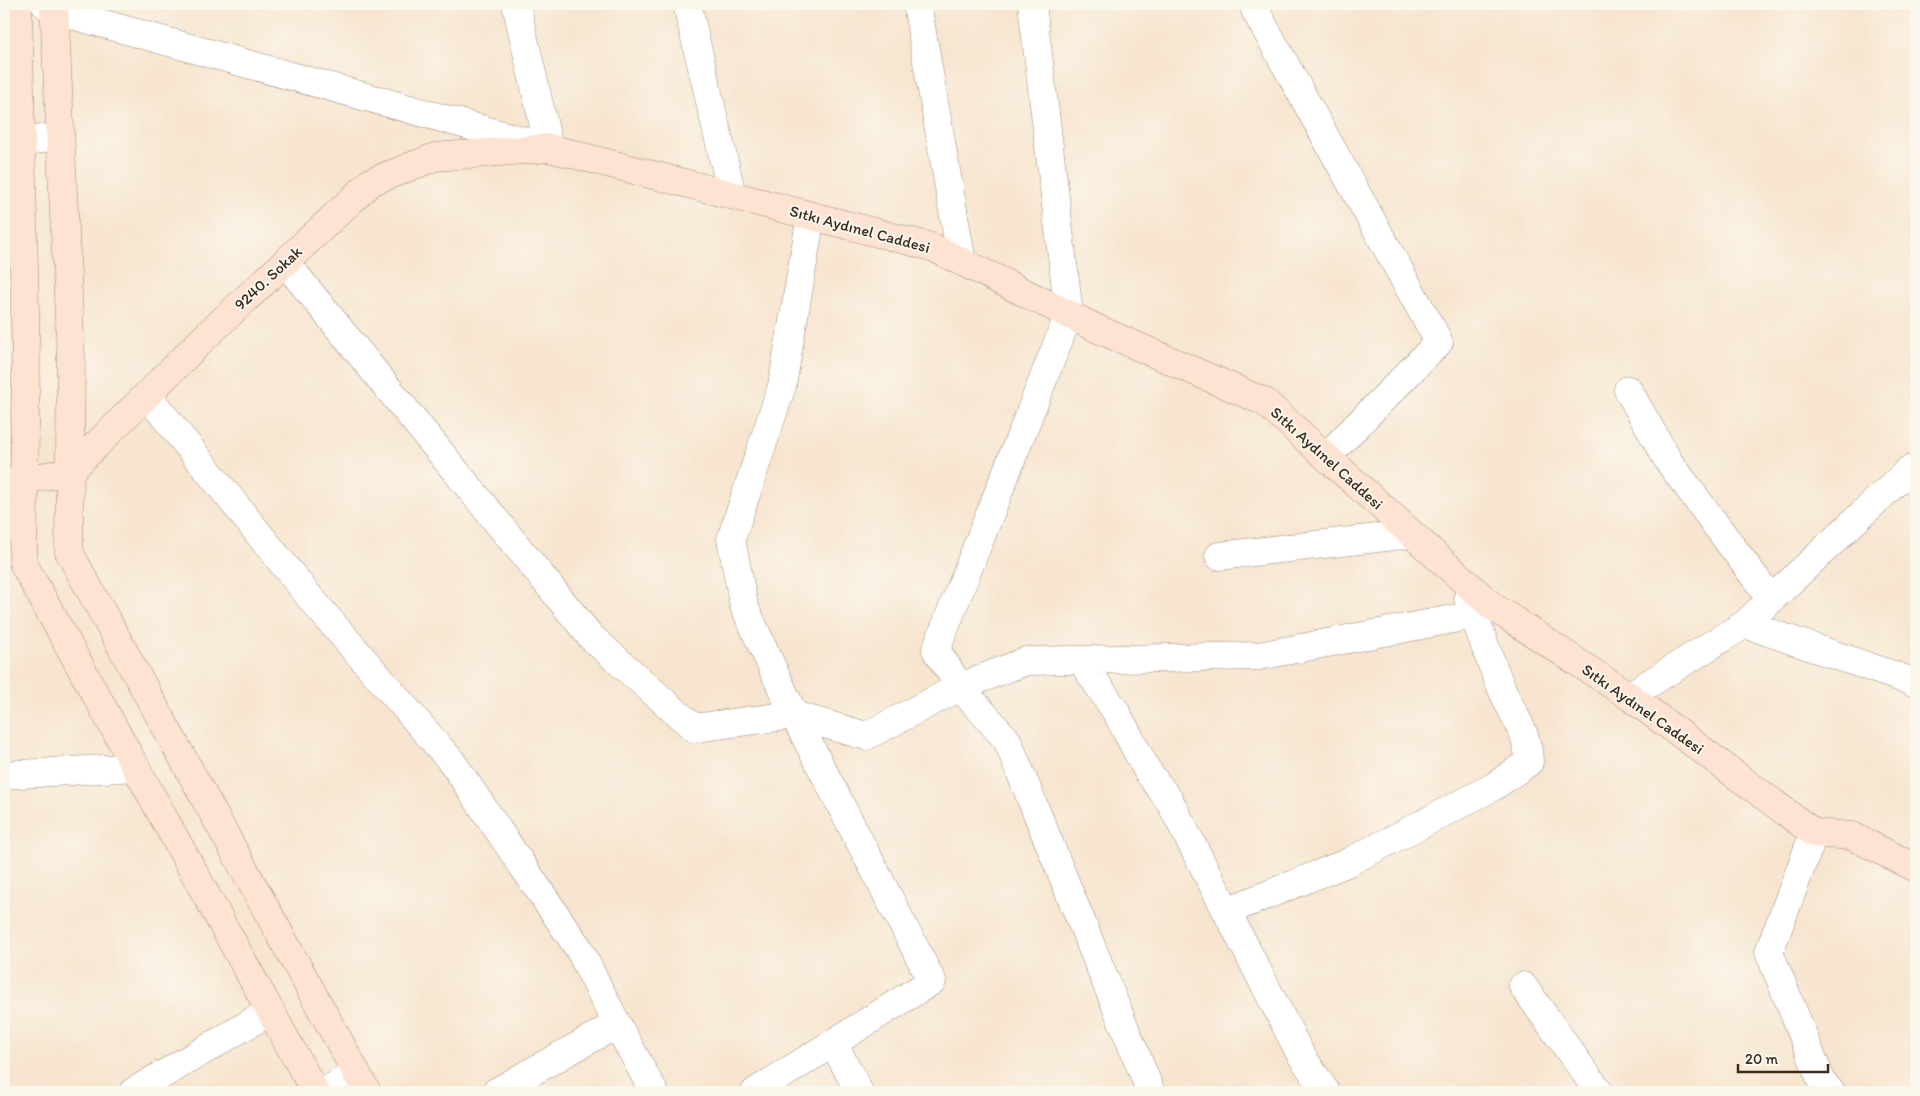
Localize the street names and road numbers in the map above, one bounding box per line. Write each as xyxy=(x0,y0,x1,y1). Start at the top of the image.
street label: Sıtkı Aydınel Caddesi xyxy=(788,201,932,257)
street label: 9240. Sokak xyxy=(230,242,306,314)
street label: Sıtkı Aydınel Caddesi xyxy=(1267,403,1387,513)
street label: Sıtkı Aydınel Caddesi xyxy=(1578,660,1708,758)

